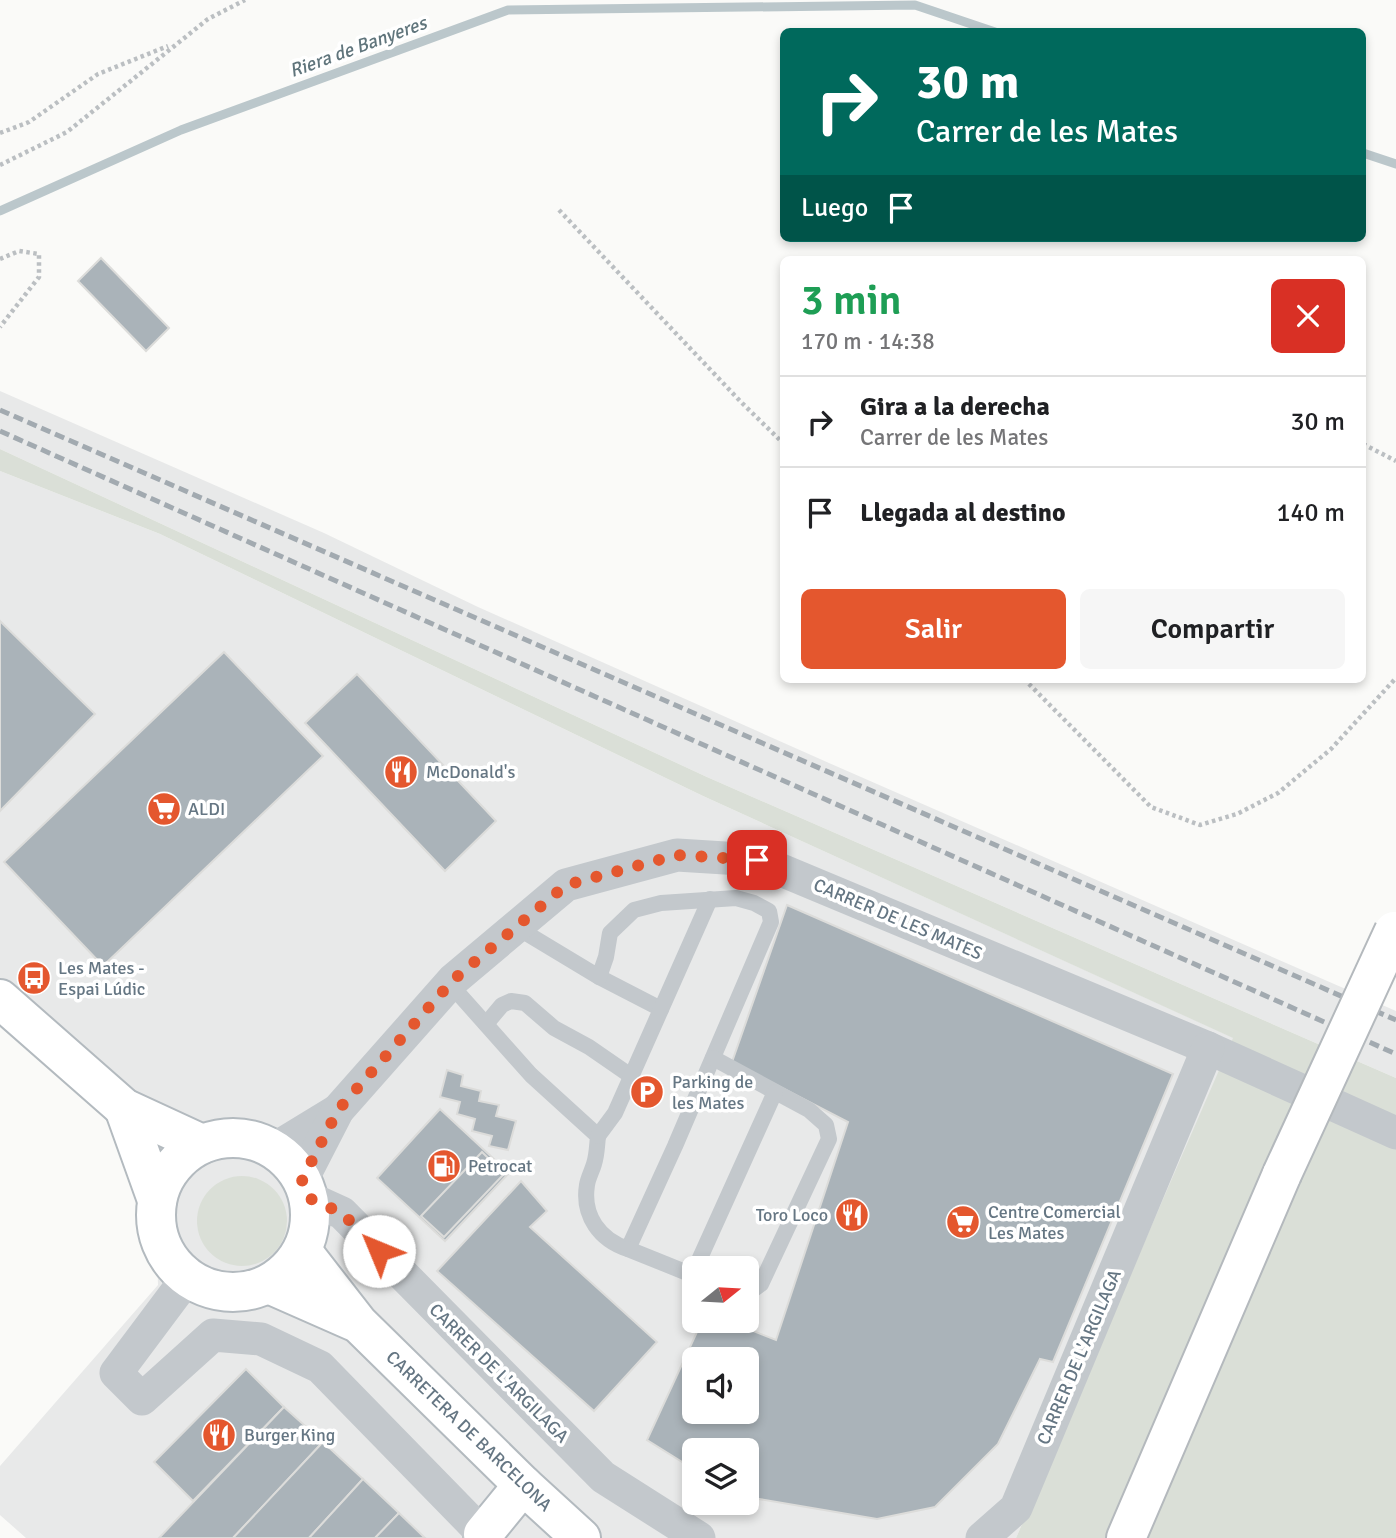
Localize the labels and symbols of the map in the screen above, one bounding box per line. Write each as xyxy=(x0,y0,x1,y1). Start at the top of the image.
water label: Riera de Banyeres xyxy=(286,10,431,83)
restaurant icon: McDonald's xyxy=(382,753,420,791)
place label: McDonald's xyxy=(426,761,515,783)
supermarket icon: ALDI xyxy=(145,790,183,828)
place label: ALDI xyxy=(188,798,225,820)
pin xyxy=(727,830,787,890)
street label: CARRER DE LES MATES xyxy=(810,873,986,965)
place label: Les Mates - Espai Lúdic xyxy=(58,957,145,1000)
bus stop icon: Les Mates - Espai Lúdic xyxy=(15,959,53,997)
place label: Parking de les Mates xyxy=(672,1071,753,1114)
parking icon: Parking de les Mates xyxy=(628,1073,666,1111)
fuel station icon: Petrocat xyxy=(425,1147,463,1185)
place label: Petrocat xyxy=(468,1155,532,1177)
restaurant icon: Toro Loco xyxy=(833,1196,871,1234)
place label: Centre Comercial Les Mates xyxy=(988,1201,1121,1244)
supermarket icon: Centre Comercial Les Mates xyxy=(944,1203,982,1241)
place label: Toro Loco xyxy=(756,1204,828,1226)
position arrow xyxy=(342,1214,416,1288)
north arrow xyxy=(682,1256,760,1334)
street label: CARRER DE L'ARGILAGA xyxy=(1032,1266,1126,1448)
street label: CARRER DE L'ARGILAGA xyxy=(425,1299,573,1447)
street label: CARRETERA DE BARCELONA xyxy=(382,1346,556,1516)
restaurant icon: Burger King xyxy=(200,1416,238,1454)
place label: Burger King xyxy=(244,1424,335,1446)

